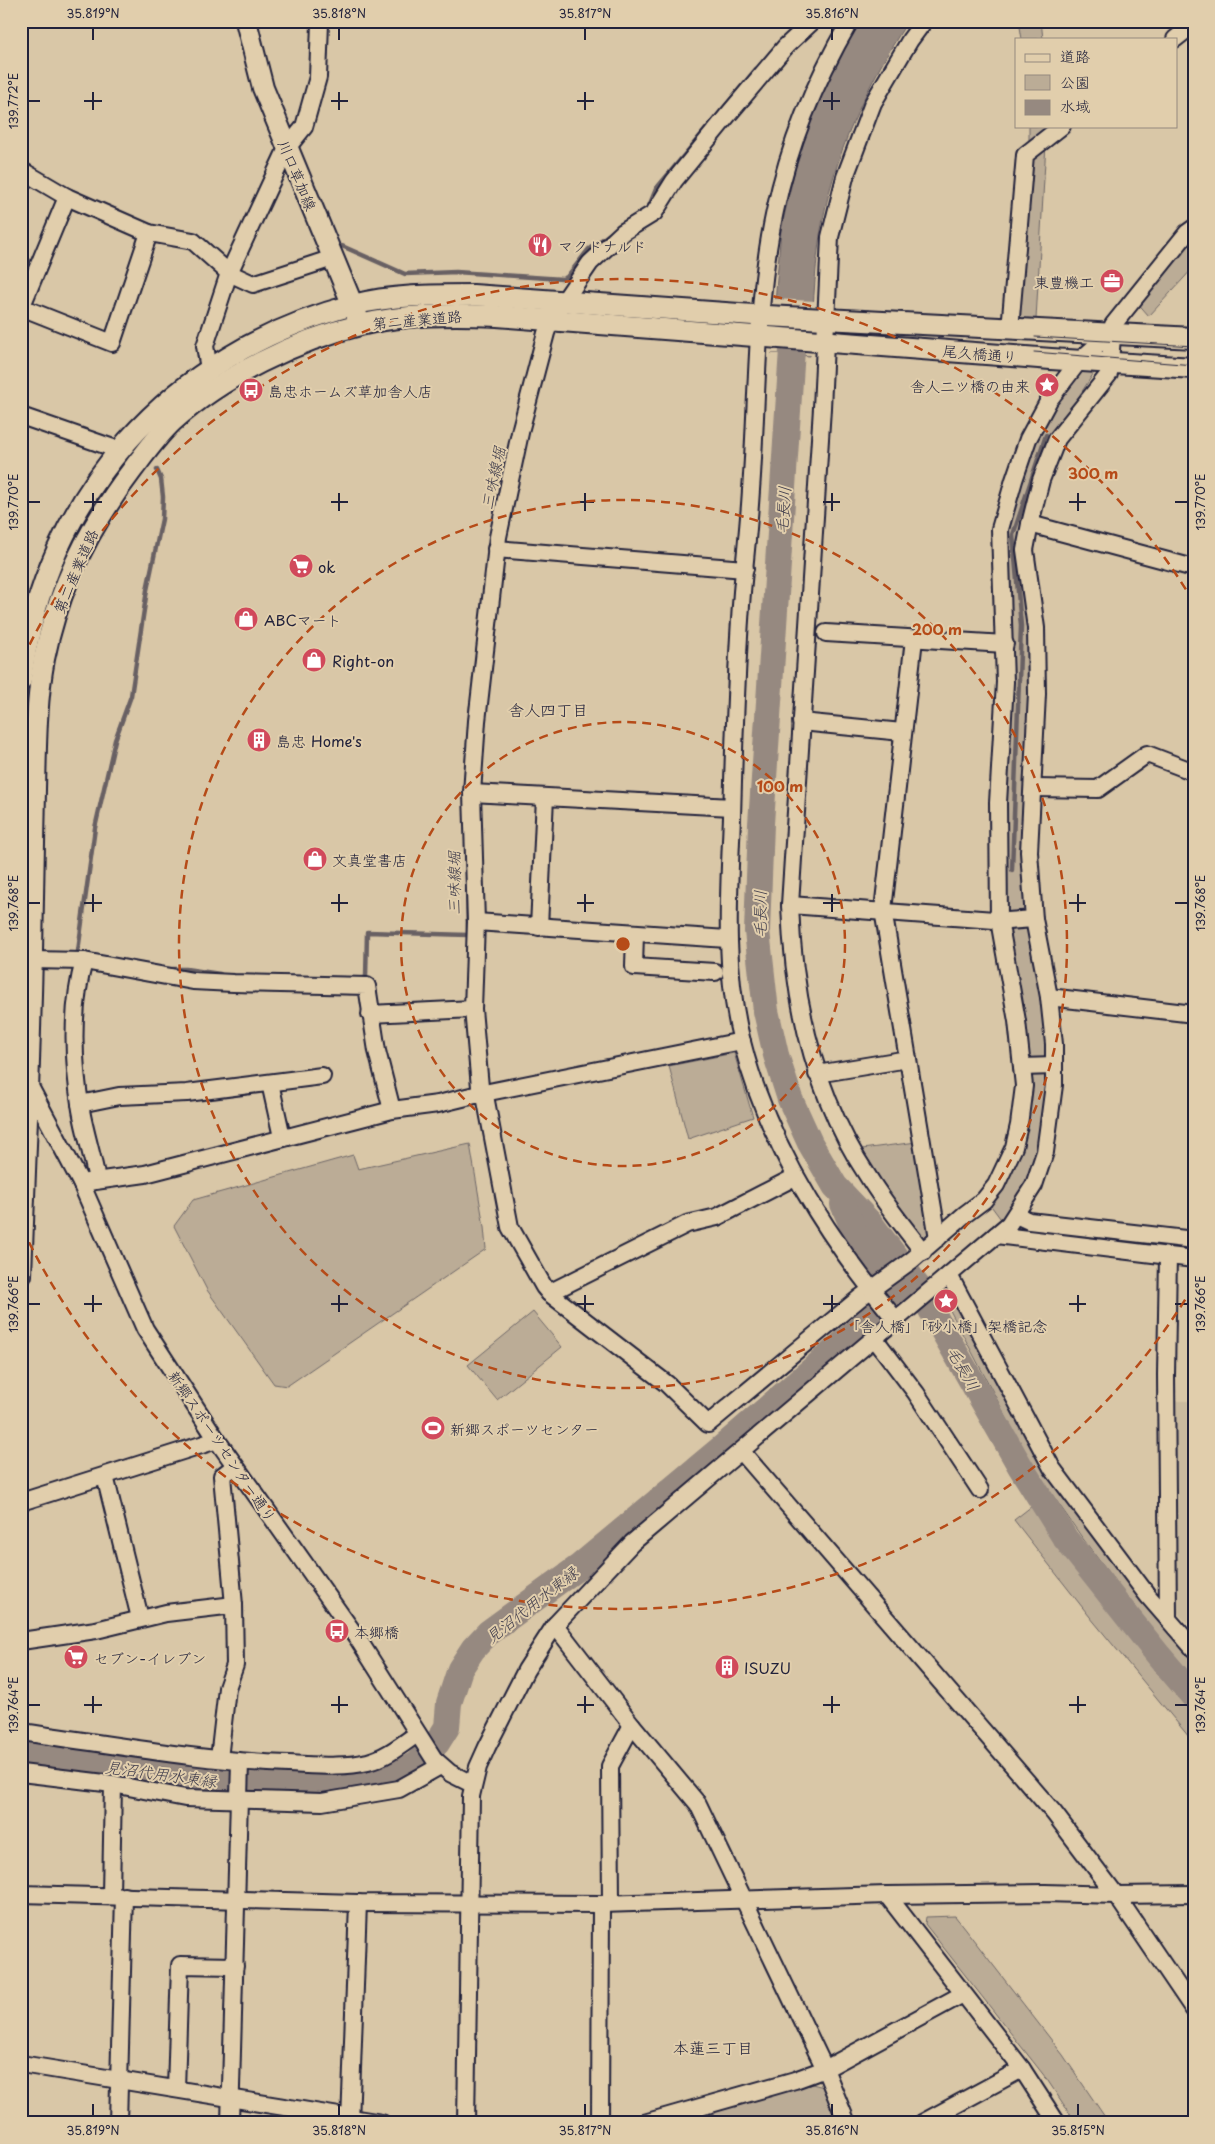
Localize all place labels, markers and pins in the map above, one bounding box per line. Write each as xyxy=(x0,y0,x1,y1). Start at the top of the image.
restaurant icon: マクドナルド xyxy=(527,232,553,258)
place label: マクドナルド xyxy=(558,234,647,257)
office icon: 東豊機工 xyxy=(1099,268,1125,294)
place label: 東豊機工 xyxy=(1034,270,1094,293)
place icon: 舎人二ツ橋の由来 xyxy=(1034,372,1060,398)
place label: 舎人二ツ橋の由来 xyxy=(910,374,1030,397)
bus stop icon: 島忠ホームズ草加舎人店 xyxy=(238,377,264,403)
place label: 島忠ホームズ草加舎人店 xyxy=(268,379,432,402)
supermarket icon: ok xyxy=(288,553,314,579)
place label: ok xyxy=(318,555,336,578)
shop icon: ABCマート xyxy=(233,606,259,632)
place label: ABCマート xyxy=(264,608,342,631)
shop icon: Right-on xyxy=(301,647,327,673)
place label: Right-on xyxy=(332,649,394,672)
building icon: 島忠 Home's xyxy=(246,727,272,753)
place label: 島忠 Home's xyxy=(276,729,362,752)
shop icon: 文真堂書店 xyxy=(302,846,328,872)
place label: 文真堂書店 xyxy=(332,848,407,871)
centre of rings xyxy=(614,935,632,953)
place icon: 「舎人橋」「砂小橋」架橋記念 xyxy=(933,1288,959,1314)
place label: 「舎人橋」「砂小橋」架橋記念 xyxy=(845,1314,1047,1337)
sports icon: 新郷スポーツセンター xyxy=(420,1415,446,1441)
place label: 新郷スポーツセンター xyxy=(450,1417,599,1440)
bus stop icon: 本郷橋 xyxy=(324,1618,350,1644)
place label: 本郷橋 xyxy=(354,1620,399,1643)
supermarket icon: セブン-イレブン xyxy=(63,1644,89,1670)
place label: セブン-イレブン xyxy=(94,1646,206,1669)
building icon: ISUZU xyxy=(714,1654,740,1680)
place label: ISUZU xyxy=(744,1656,791,1679)

